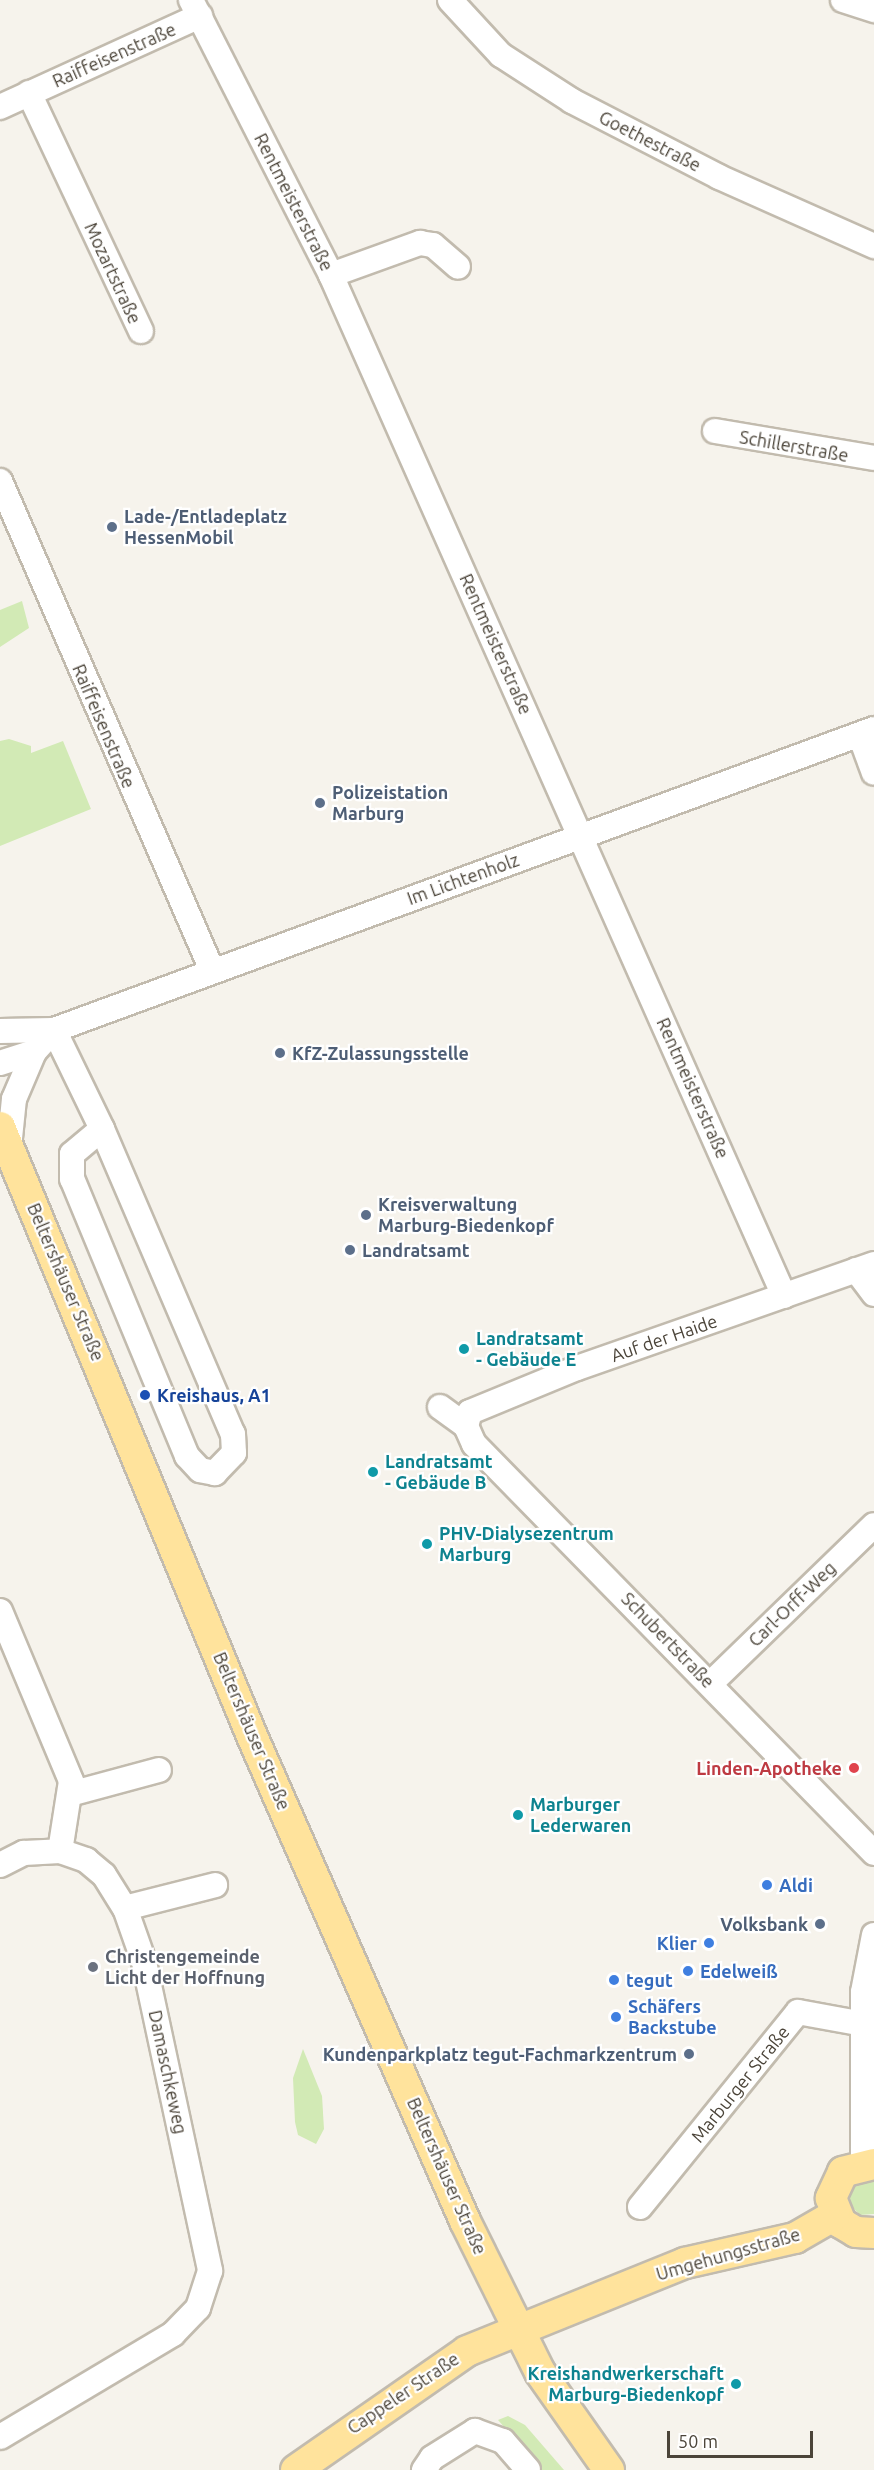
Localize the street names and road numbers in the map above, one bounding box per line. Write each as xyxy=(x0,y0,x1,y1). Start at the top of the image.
street label: Raiffeisenstraße xyxy=(49,18,179,92)
street label: Goethestraße xyxy=(595,106,705,176)
street label: Rentmeisterstraße xyxy=(250,130,338,274)
street label: Mozartstraße xyxy=(80,219,146,327)
street label: Schillerstraße xyxy=(738,426,850,466)
street label: Rentmeisterstraße xyxy=(455,570,537,718)
street label: Raiffeisenstraße xyxy=(68,661,140,791)
street label: Im Lichtenholz xyxy=(404,849,522,909)
street label: Rentmeisterstraße xyxy=(652,1014,734,1162)
street label: Beltershäuser Straße xyxy=(23,1200,109,1364)
street label: Auf der Haide xyxy=(608,1310,720,1366)
street label: Carl-Orff-Weg xyxy=(744,1557,840,1651)
street label: Schubertstraße xyxy=(617,1588,719,1692)
street label: Beltershäuser Straße xyxy=(209,1649,295,1813)
street label: Damaschkeweg xyxy=(144,2008,192,2136)
street label: Marburger Straße xyxy=(686,2021,794,2147)
street label: Beltershäuser Straße xyxy=(403,2094,491,2258)
street label: Umgehungsstraße xyxy=(653,2223,803,2285)
street label: Cappeler Straße xyxy=(343,2348,463,2438)

